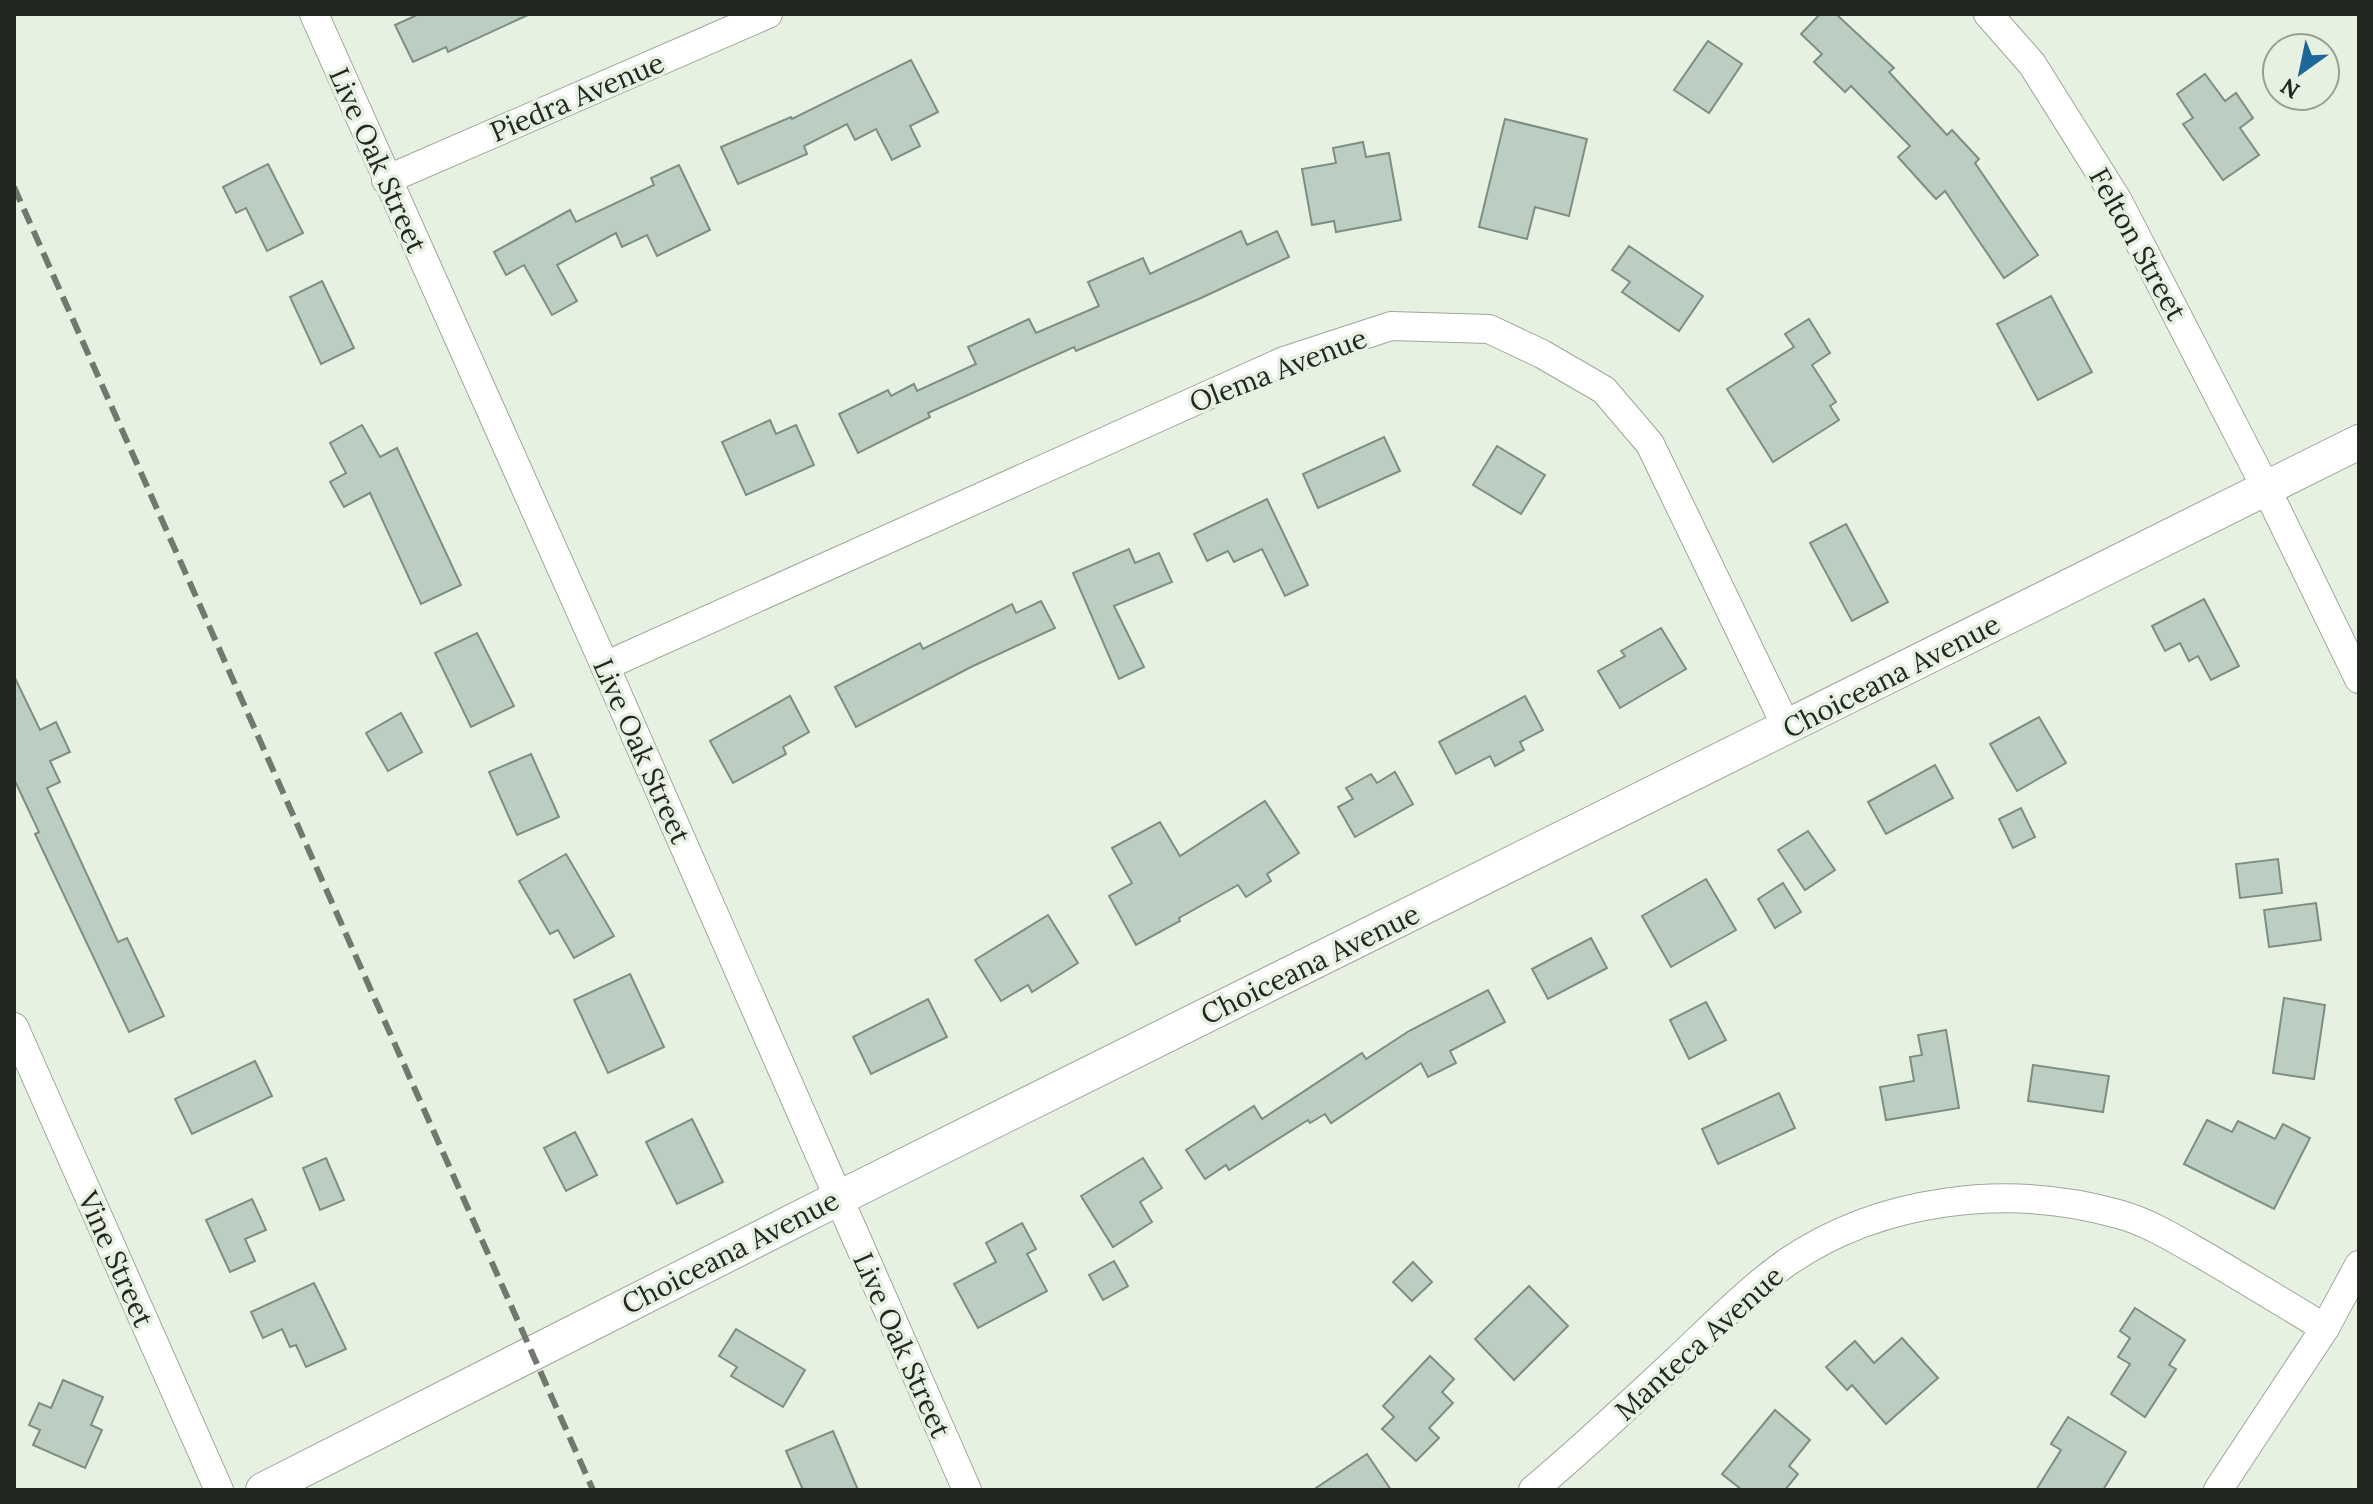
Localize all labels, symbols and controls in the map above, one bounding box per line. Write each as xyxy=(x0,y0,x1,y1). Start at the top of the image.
north arrow xyxy=(2261,32,2341,112)
street label: Piedra Avenue xyxy=(485,44,669,150)
street label: Live Oak Street xyxy=(321,62,435,258)
text: N xyxy=(2275,72,2305,105)
street label: Felton Street xyxy=(2081,162,2195,327)
street label: Olema Avenue xyxy=(1184,320,1372,420)
street label: Choiceana Avenue xyxy=(1776,606,2006,746)
street label: Live Oak Street xyxy=(585,653,699,849)
street label: Choiceana Avenue xyxy=(1195,895,1425,1033)
street label: Choiceana Avenue xyxy=(615,1182,845,1322)
street label: Vine Street xyxy=(70,1185,162,1333)
street label: Live Oak Street xyxy=(845,1247,959,1443)
street label: Manteca Avenue xyxy=(1607,1258,1791,1428)

